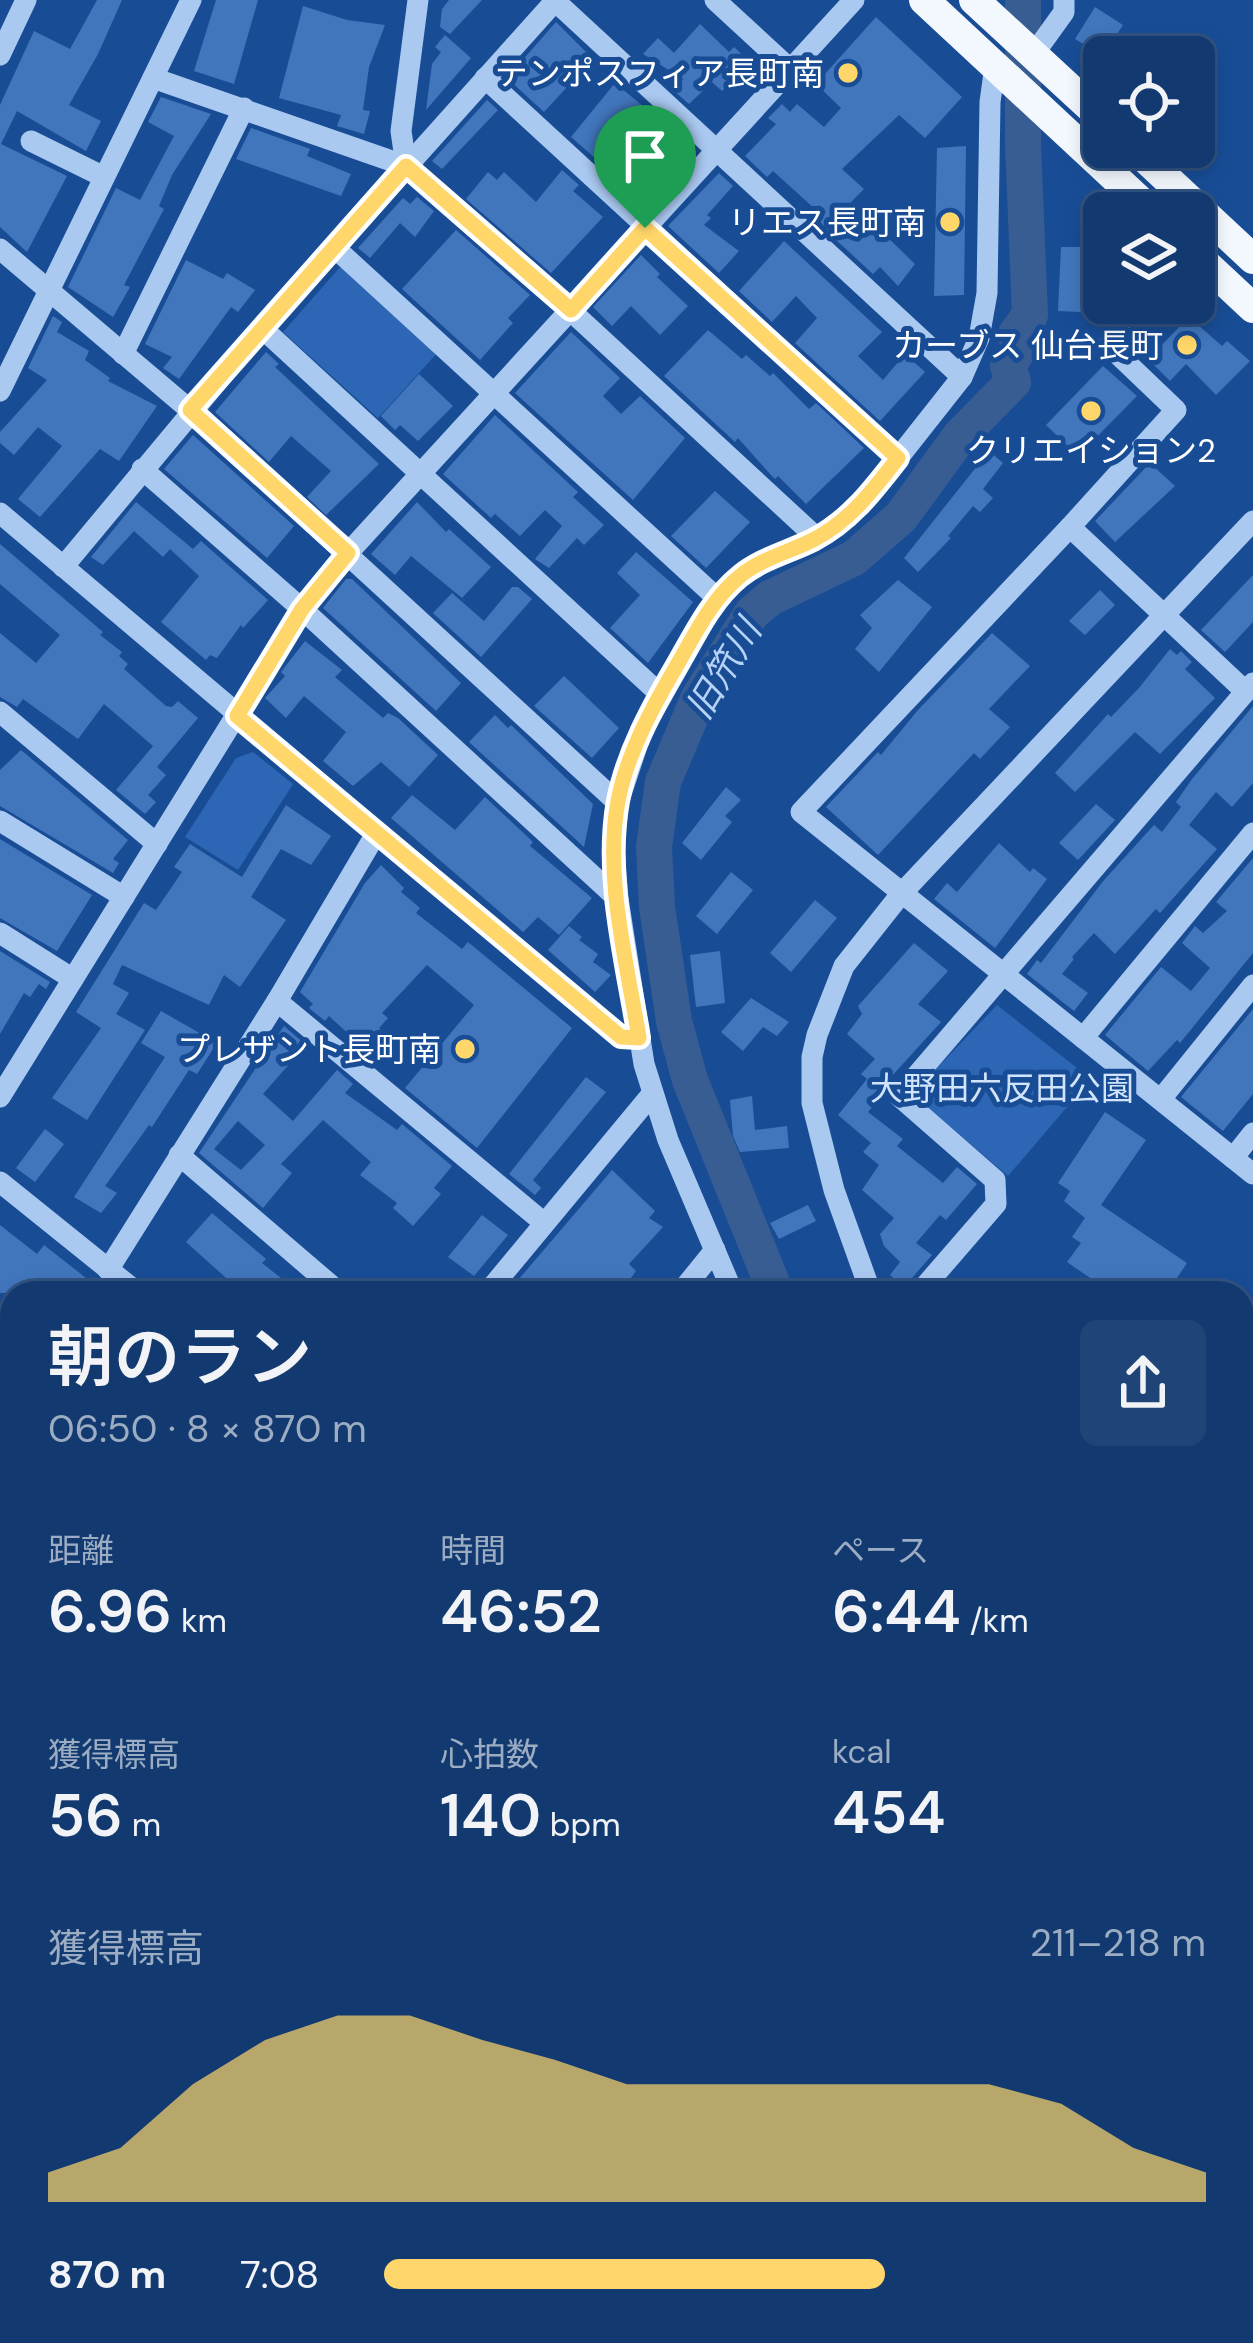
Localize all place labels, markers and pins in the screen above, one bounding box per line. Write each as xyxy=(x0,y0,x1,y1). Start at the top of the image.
place label: テンポスフィア長町南 xyxy=(495,52,824,95)
marker: テンポスフィア長町南 xyxy=(835,60,861,86)
pin xyxy=(594,105,696,228)
place label: リエス長町南 xyxy=(728,201,926,244)
marker: リエス長町南 xyxy=(937,209,963,235)
place label: カーブス 仙台長町 xyxy=(892,324,1163,367)
marker: カーブス 仙台長町 xyxy=(1174,332,1200,358)
marker: クリエイション2 xyxy=(1078,398,1104,424)
place label: クリエイション2 xyxy=(966,429,1216,472)
place label: プレザント長町南 xyxy=(177,1028,441,1071)
marker: プレザント長町南 xyxy=(452,1036,478,1062)

